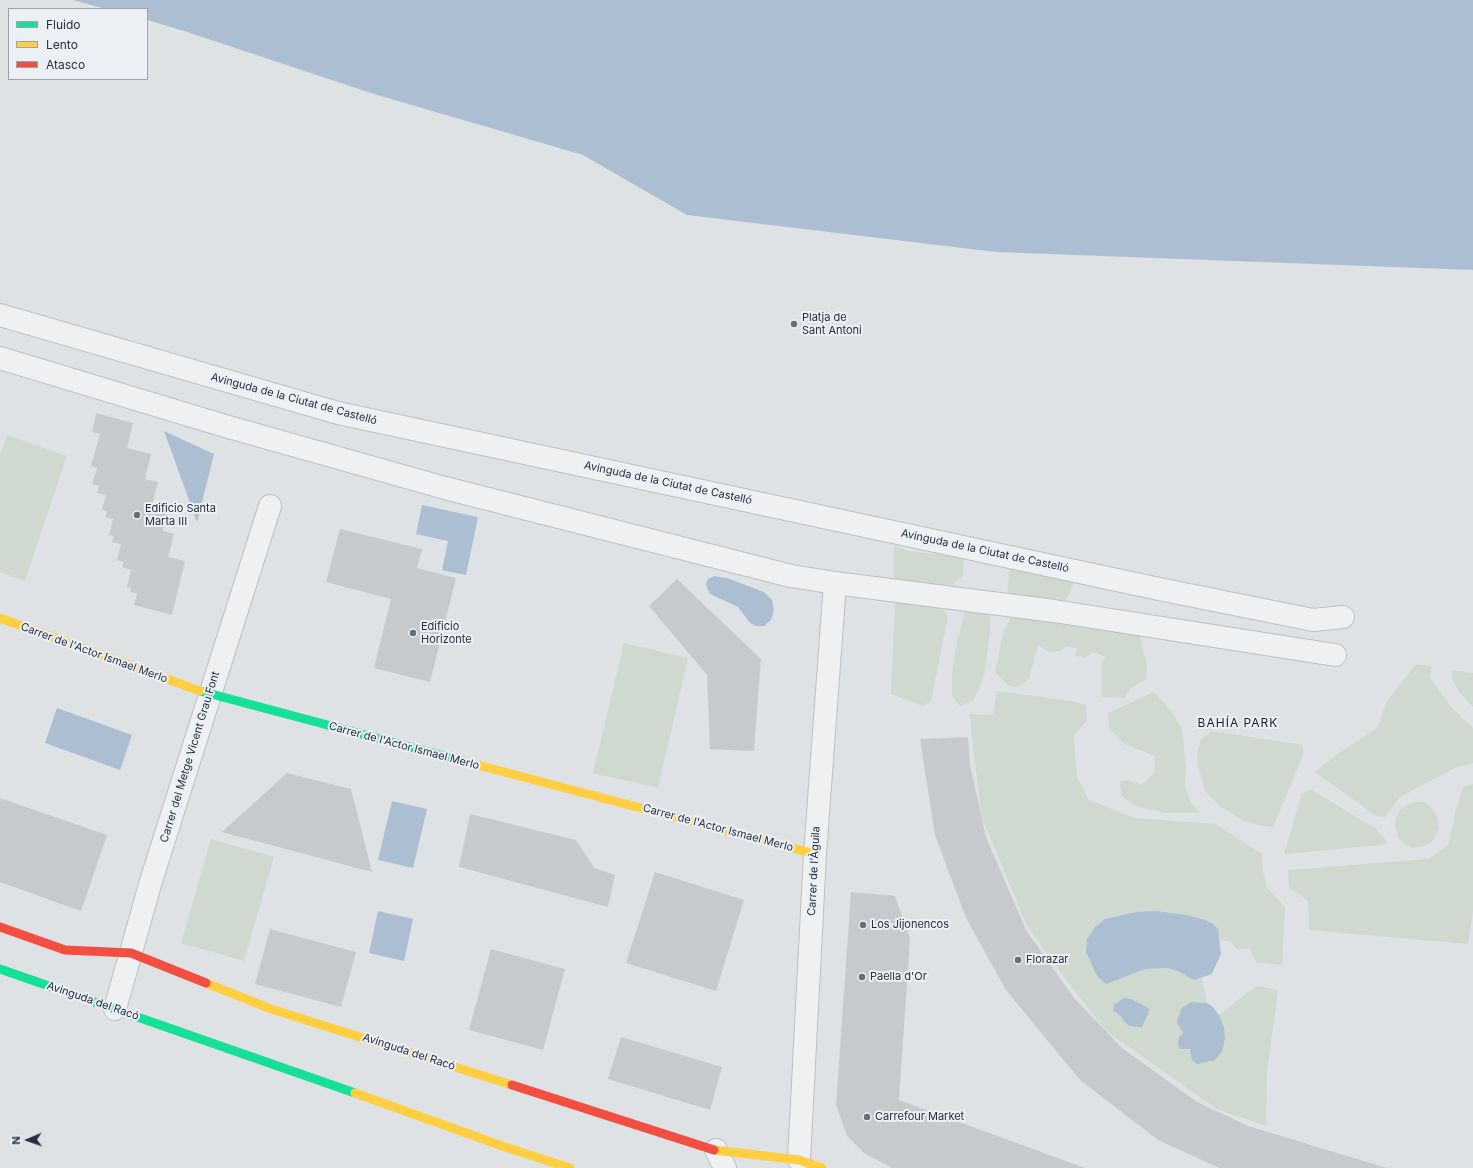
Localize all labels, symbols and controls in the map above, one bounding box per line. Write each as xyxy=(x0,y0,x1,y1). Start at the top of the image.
legend xyxy=(8,8,148,80)
text: Fluido xyxy=(46,17,81,32)
text: Lento xyxy=(46,37,78,52)
text: Atasco xyxy=(46,57,85,72)
place label: Platja de Sant Antoni xyxy=(802,311,862,337)
marker: Platja de Sant Antoni xyxy=(789,319,799,329)
street label: Avinguda de la Ciutat de Castelló xyxy=(209,370,379,428)
street label: Avinguda de la Ciutat de Castelló xyxy=(583,459,753,507)
place label: Edificio Santa Marta III xyxy=(145,502,216,528)
marker: Edificio Santa Marta III xyxy=(132,510,142,520)
street label: Avinguda de la Ciutat de Castelló xyxy=(900,527,1070,575)
street label: Carrer de l'Actor Ismael Merlo xyxy=(19,620,169,686)
place label: Edificio Horizonte xyxy=(421,620,472,646)
marker: Edificio Horizonte xyxy=(408,628,418,638)
street label: Carrer del Metge Vicent Grau Font xyxy=(158,670,222,844)
district label: BAHÍA PARK xyxy=(1198,716,1278,730)
street label: Carrer de l'Actor Ismael Merlo xyxy=(327,720,481,772)
street label: Carrer de l'Actor Ismael Merlo xyxy=(641,802,795,854)
street label: Carrer de l'Àguila xyxy=(805,826,823,916)
place label: Los Jijonencos xyxy=(871,918,949,932)
marker: Los Jijonencos xyxy=(858,920,868,930)
place label: Florazar xyxy=(1026,953,1068,967)
marker: Florazar xyxy=(1013,955,1023,965)
place label: Paella d'Or xyxy=(870,970,927,984)
marker: Paella d'Or xyxy=(857,972,867,982)
street label: Avinguda del Racó xyxy=(45,979,141,1023)
street label: Avinguda del Racó xyxy=(361,1031,457,1073)
place label: Carrefour Market xyxy=(875,1110,964,1124)
marker: Carrefour Market xyxy=(862,1112,872,1122)
north arrow xyxy=(8,1120,48,1160)
text: N xyxy=(9,1136,23,1145)

